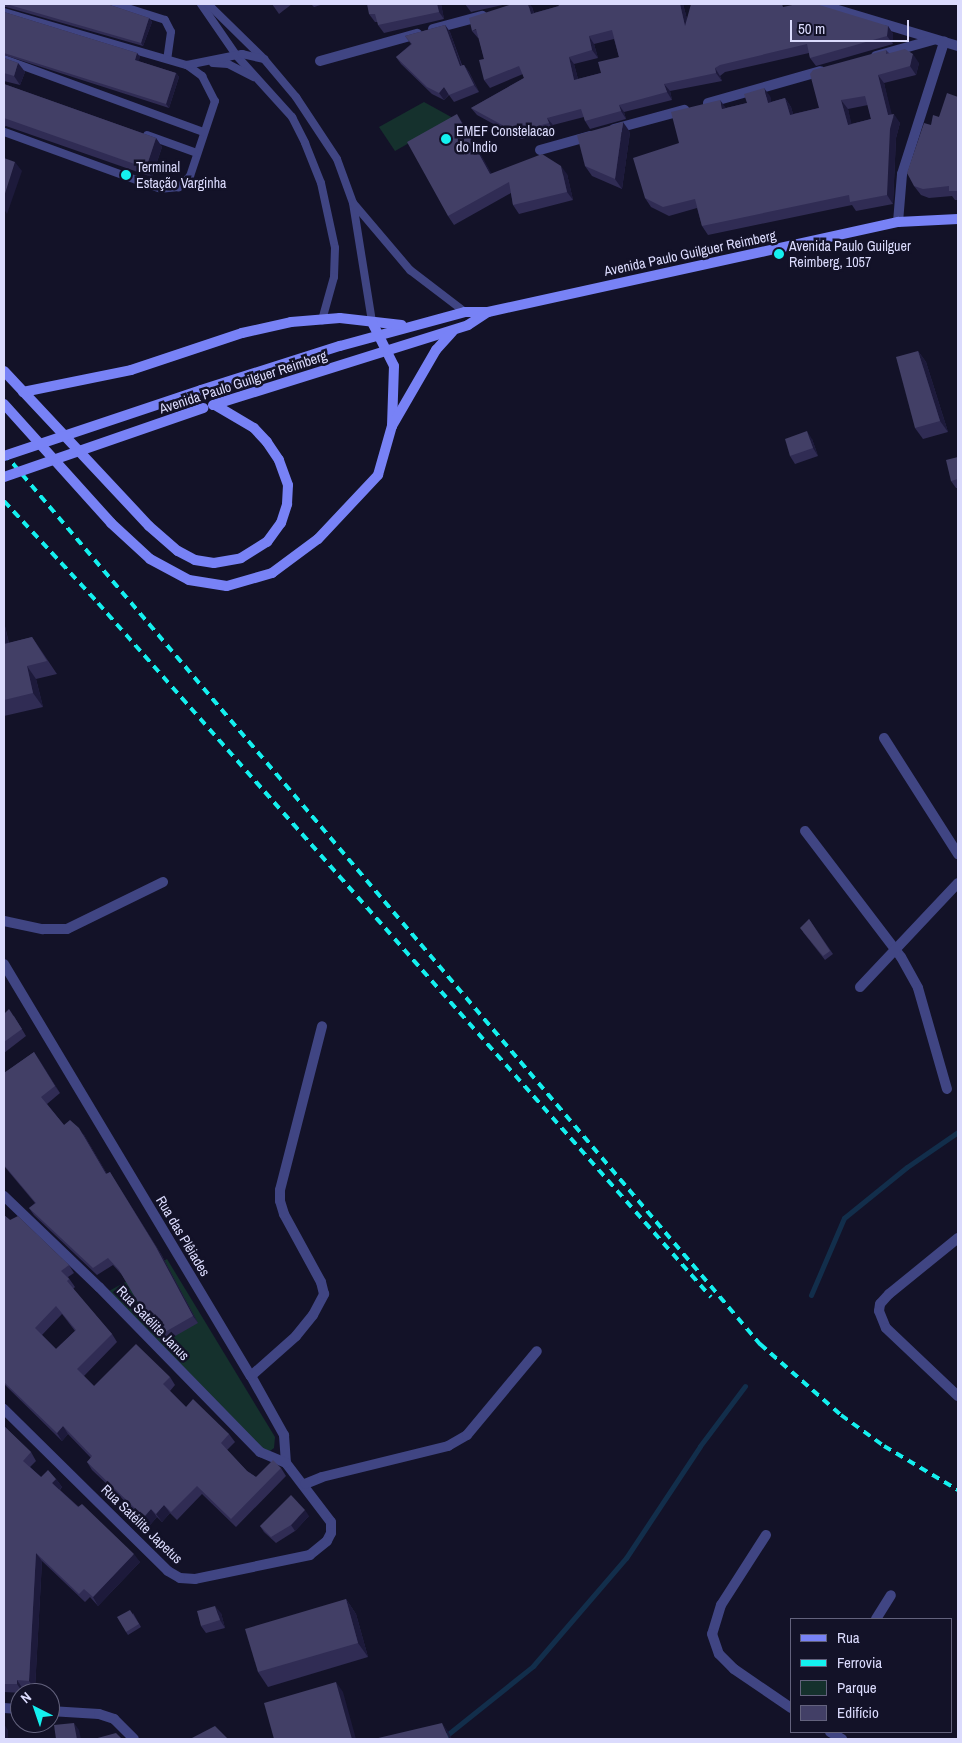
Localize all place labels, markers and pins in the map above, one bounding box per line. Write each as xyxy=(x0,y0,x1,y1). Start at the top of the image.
place label: EMEF Constelacao do Indio xyxy=(456,123,555,156)
marker: EMEF Constelacao do Indio xyxy=(440,133,452,145)
place label: Terminal Estação Varginha xyxy=(136,159,226,192)
marker: Terminal Estação Varginha xyxy=(120,169,132,181)
place label: Avenida Paulo Guilguer Reimberg, 1057 xyxy=(789,238,911,270)
marker: Avenida Paulo Guilguer Reimberg, 1057 xyxy=(773,248,785,260)

